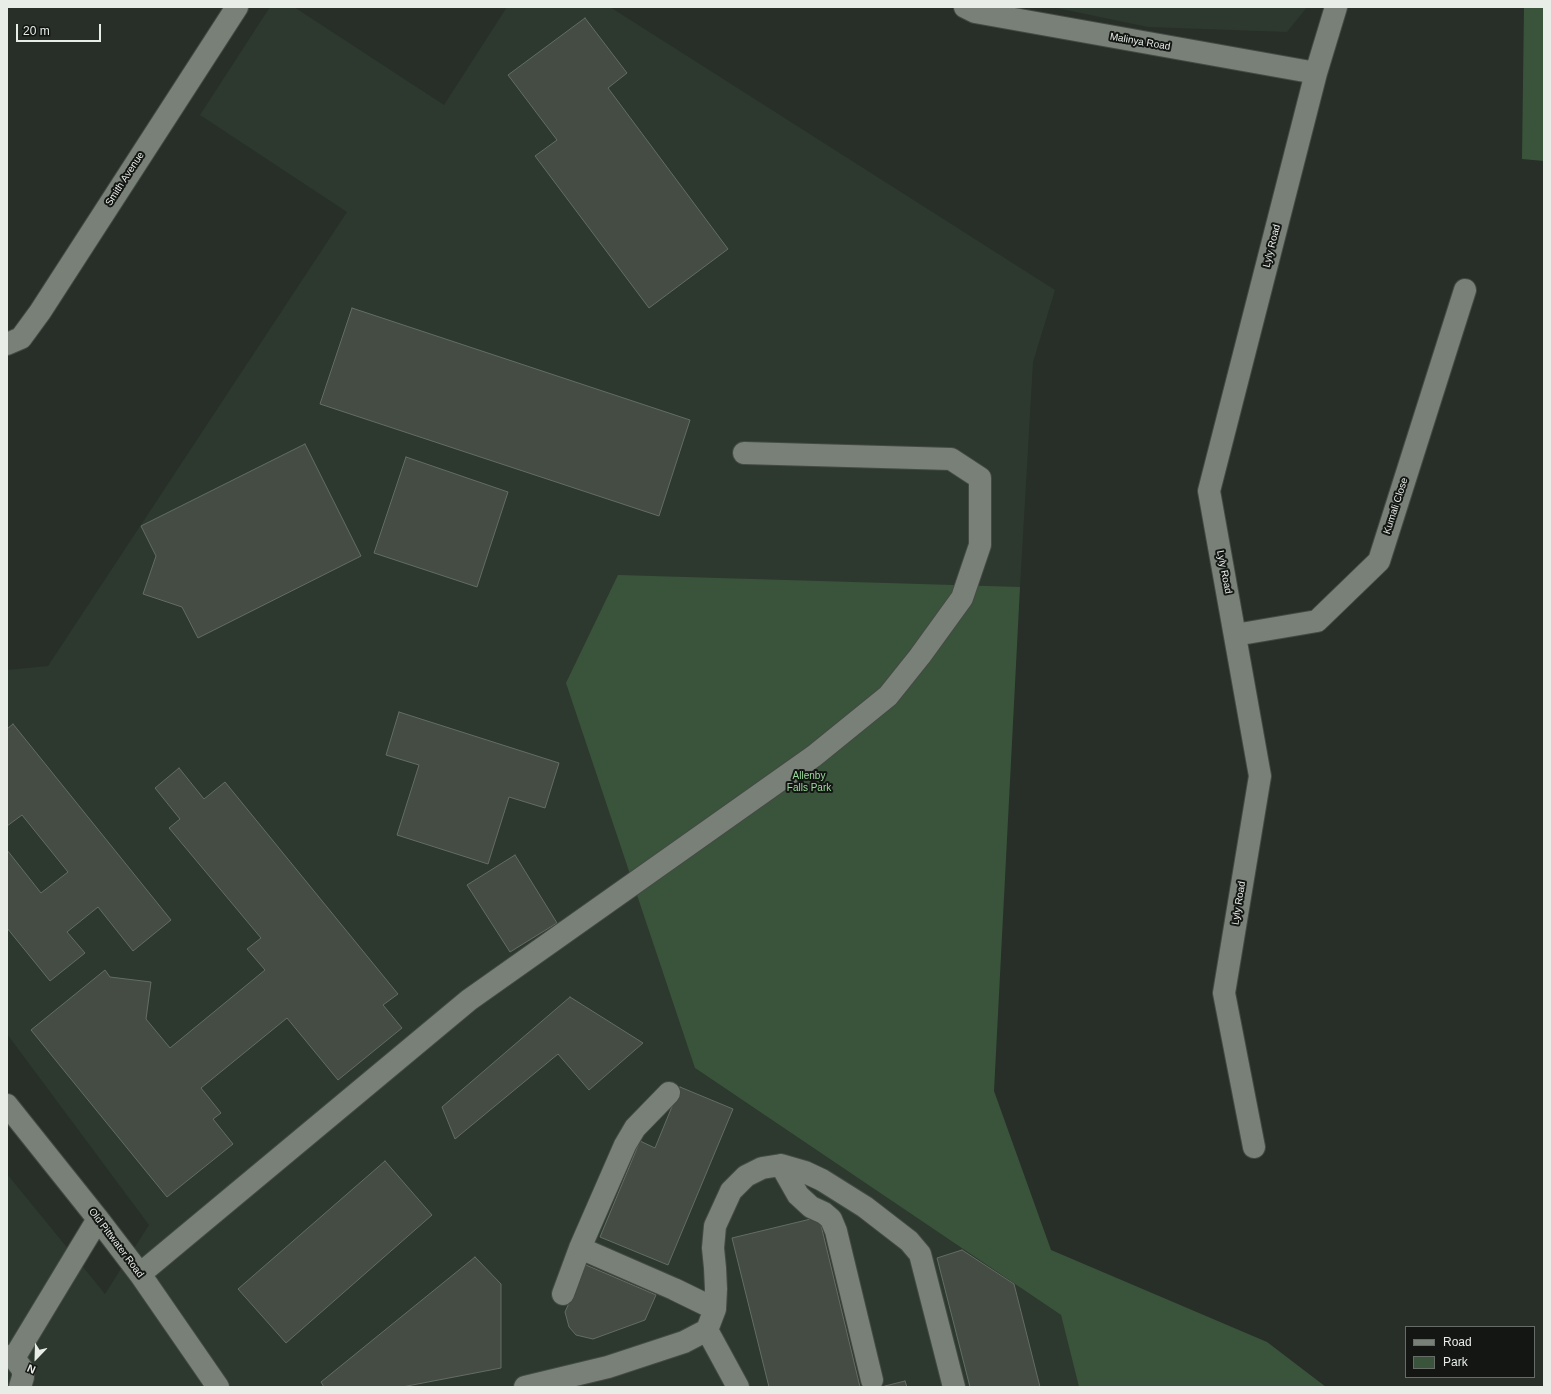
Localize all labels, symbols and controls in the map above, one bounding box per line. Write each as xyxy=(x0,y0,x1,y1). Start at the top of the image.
scale bar xyxy=(18,16,103,42)
text: 20 m xyxy=(23,24,50,38)
street label: Malinya Road xyxy=(1109,31,1171,53)
street label: Smith Avenue xyxy=(103,150,147,208)
street label: Lyly Road xyxy=(1261,223,1283,269)
street label: Kumali Close xyxy=(1381,476,1411,536)
street label: Lyly Road xyxy=(1214,549,1234,595)
park label: Allenby Falls Park xyxy=(787,770,831,794)
street label: Lyly Road xyxy=(1230,880,1248,926)
street label: Old Pittwater Road xyxy=(86,1206,146,1280)
legend xyxy=(1405,1326,1535,1378)
text: Road xyxy=(1443,1335,1472,1349)
north arrow xyxy=(16,1338,56,1378)
text: Park xyxy=(1443,1355,1468,1369)
text: N xyxy=(25,1362,37,1376)

